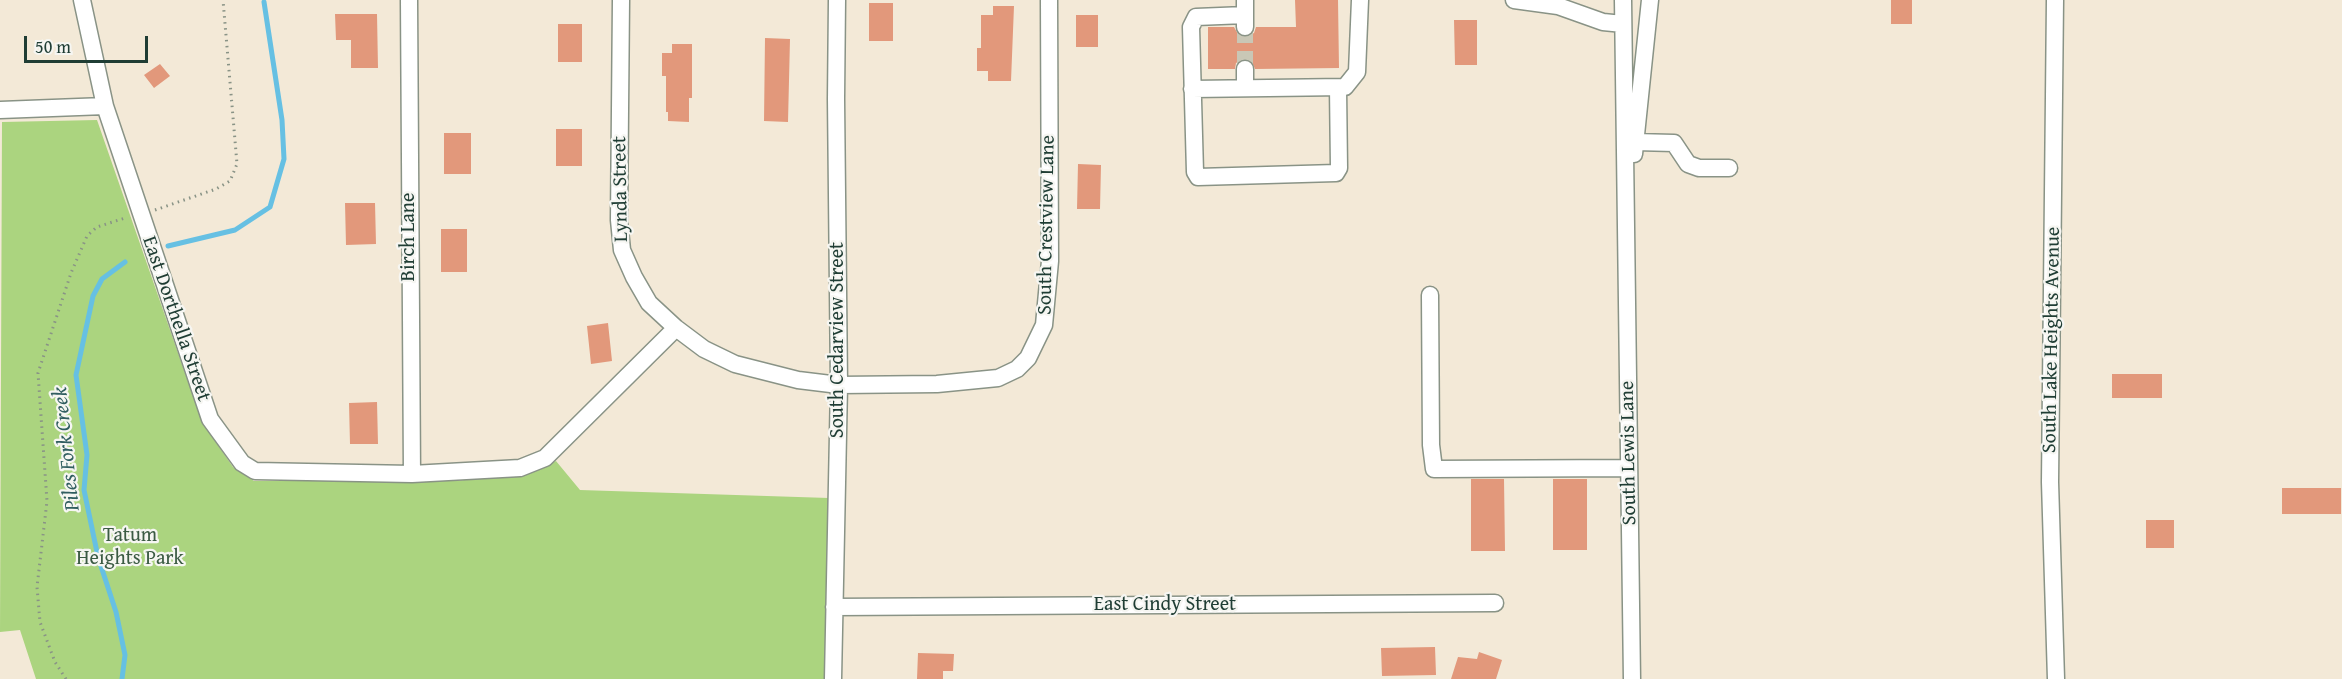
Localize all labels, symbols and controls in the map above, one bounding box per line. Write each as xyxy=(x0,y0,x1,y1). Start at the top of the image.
scale bar xyxy=(27,24,152,62)
text: 50 m xyxy=(35,33,71,60)
street label: South Crestview Lane xyxy=(1033,135,1061,315)
street label: Lynda Street xyxy=(608,136,634,242)
street label: Birch Lane xyxy=(397,193,421,281)
street label: South Lake Heights Avenue xyxy=(2038,227,2066,453)
street label: East Dorthella Street xyxy=(137,233,215,405)
street label: South Cedarview Street xyxy=(826,242,850,438)
street label: South Lewis Lane xyxy=(1616,381,1642,525)
water label: Piles Fork Creek xyxy=(48,386,86,512)
park label: Tatum Heights Park xyxy=(76,524,184,571)
street label: East Cindy Street xyxy=(1094,593,1236,617)

